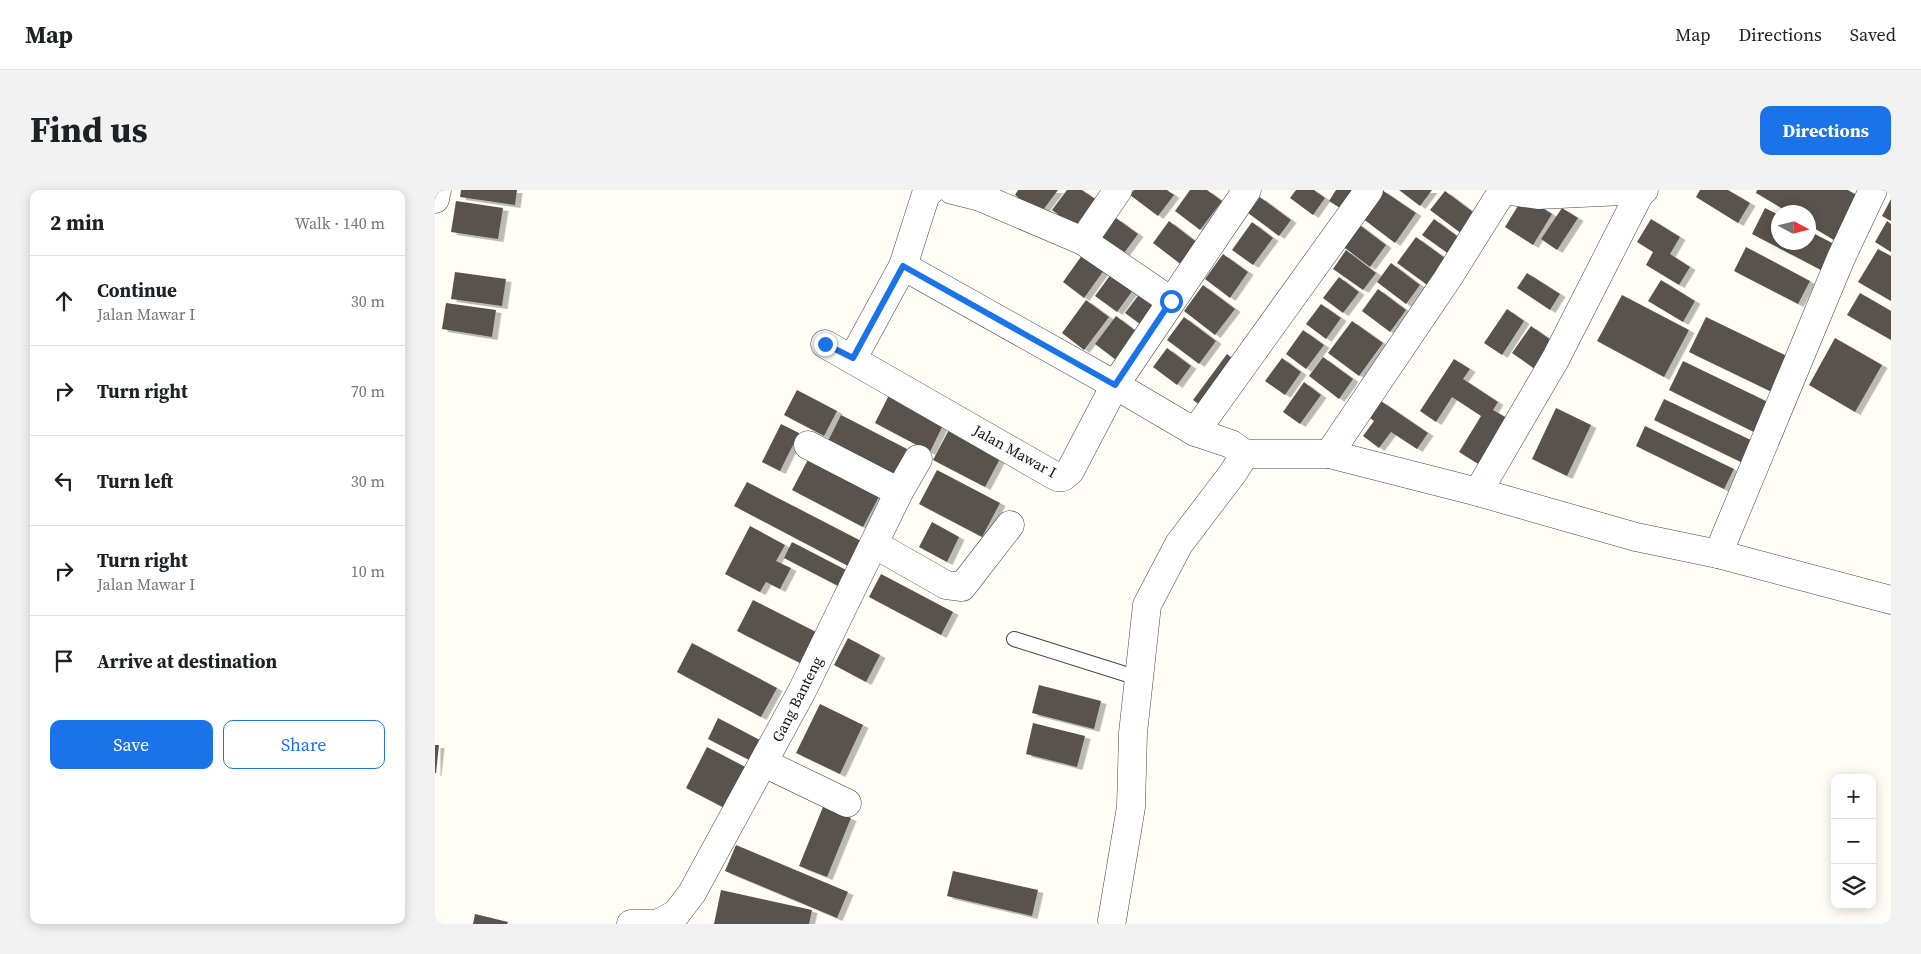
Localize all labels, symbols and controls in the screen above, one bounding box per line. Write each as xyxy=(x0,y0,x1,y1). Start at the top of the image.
text: Map xyxy=(25,18,73,51)
text: Map xyxy=(1675,22,1711,47)
text: Directions xyxy=(1739,22,1822,47)
text: Saved xyxy=(1850,22,1896,47)
text: Find us xyxy=(30,106,148,154)
button: Directions xyxy=(1760,106,1891,155)
north arrow xyxy=(1771,205,1816,250)
text: 2 min xyxy=(50,208,105,237)
text: Walk · 140 m xyxy=(295,212,385,234)
text: Continue xyxy=(97,277,177,303)
icon: ahead xyxy=(50,287,78,315)
text: 30 m xyxy=(351,290,385,312)
route start xyxy=(1160,290,1183,313)
text: Jalan Mawar I xyxy=(97,303,195,325)
route end xyxy=(814,333,837,356)
icon: right xyxy=(50,377,78,405)
text: Turn right xyxy=(97,378,188,404)
text: 70 m xyxy=(351,380,385,402)
street label: Jalan Mawar I xyxy=(969,419,1060,483)
icon: left xyxy=(50,467,78,495)
text: Turn left xyxy=(97,468,173,494)
text: 30 m xyxy=(351,470,385,492)
text: Turn right xyxy=(97,547,188,573)
icon: right xyxy=(50,557,78,585)
text: 10 m xyxy=(351,560,385,582)
text: Jalan Mawar I xyxy=(97,573,195,595)
icon: arrive xyxy=(50,647,78,675)
text: Arrive at destination xyxy=(97,648,277,674)
street label: Gang Banteng xyxy=(766,652,828,745)
button: Save xyxy=(50,720,213,769)
button: Share xyxy=(223,720,385,769)
map controls xyxy=(1831,774,1876,909)
button: + xyxy=(1831,774,1876,819)
button: − xyxy=(1831,819,1876,864)
button: layers xyxy=(1831,864,1876,909)

